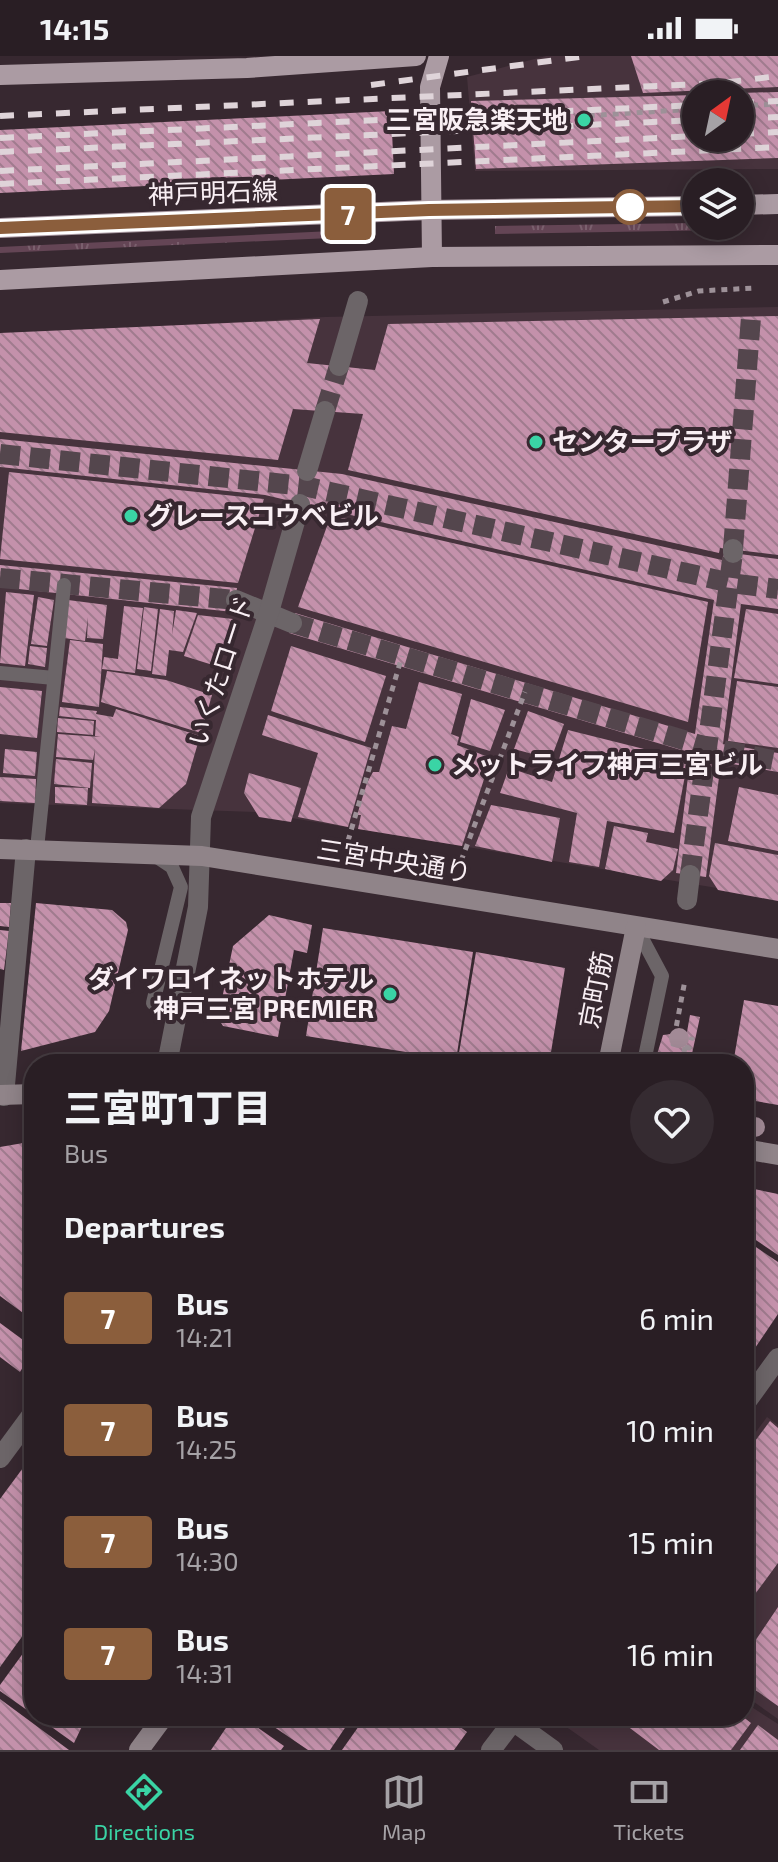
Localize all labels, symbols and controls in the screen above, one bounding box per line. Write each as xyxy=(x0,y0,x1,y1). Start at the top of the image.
text: 14:15 xyxy=(40,10,109,46)
north arrow xyxy=(682,80,754,152)
map controls xyxy=(682,80,754,240)
place label: 三宮阪急楽天地 xyxy=(386,103,568,134)
marker: 三宮阪急楽天地 xyxy=(575,111,593,129)
button: layers xyxy=(682,168,754,240)
street label: 神戸明石線 xyxy=(147,174,278,209)
line badge: 7 xyxy=(322,188,374,240)
unlabelled marker xyxy=(613,190,647,224)
text: 7 xyxy=(341,197,355,231)
place label: センタープラザ xyxy=(552,425,732,456)
marker: センタープラザ xyxy=(527,433,545,451)
place label: グレースコウベビル xyxy=(147,499,379,530)
marker: グレースコウベビル xyxy=(122,507,140,525)
street label: いくたロード xyxy=(181,592,258,750)
place label: メットライフ神戸三宮ビル xyxy=(451,748,763,779)
marker: メットライフ神戸三宮ビル xyxy=(426,756,444,774)
street label: 三宮中央通り xyxy=(315,832,474,887)
street label: 京町筋 xyxy=(572,948,617,1031)
place label: ダイワロイネットホテル 神戸三宮 PREMIER xyxy=(88,962,374,1023)
marker: ダイワロイネットホテル 神戸三宮 PREMIER xyxy=(381,985,399,1003)
button: heart xyxy=(630,1080,714,1164)
text: 三宮町1丁目 xyxy=(64,1084,271,1130)
text: Bus xyxy=(64,1137,108,1168)
text: Departures xyxy=(64,1208,225,1244)
text: Bus xyxy=(176,1285,229,1321)
text: 6 min xyxy=(639,1300,714,1336)
text: 7 xyxy=(101,1301,115,1335)
text: 14:21 xyxy=(176,1321,233,1352)
text: Bus xyxy=(176,1397,229,1433)
text: 10 min xyxy=(626,1412,714,1448)
text: 7 xyxy=(101,1413,115,1447)
text: 14:25 xyxy=(176,1433,237,1464)
text: Bus xyxy=(176,1509,229,1545)
text: 15 min xyxy=(628,1524,714,1560)
text: 7 xyxy=(101,1525,115,1559)
text: 14:30 xyxy=(176,1545,239,1576)
text: Bus xyxy=(176,1621,229,1657)
text: 16 min xyxy=(627,1636,714,1672)
text: 7 xyxy=(101,1637,115,1671)
text: 14:31 xyxy=(176,1657,233,1688)
tab: Directions xyxy=(94,1770,195,1844)
tab: Map xyxy=(382,1770,426,1844)
tab: Tickets xyxy=(613,1770,684,1844)

